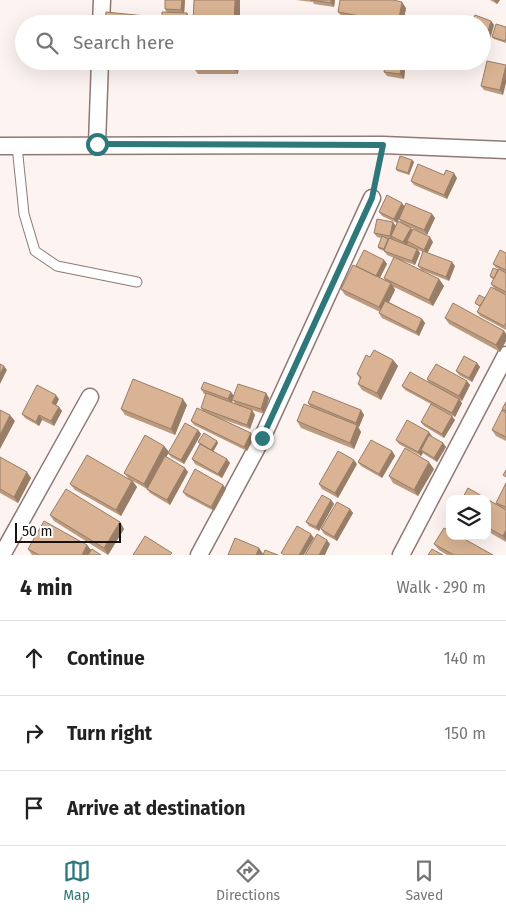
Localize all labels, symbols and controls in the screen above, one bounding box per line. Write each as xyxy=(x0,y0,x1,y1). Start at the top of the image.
search box xyxy=(15,15,491,70)
icon: search xyxy=(33,29,61,57)
text: Search here xyxy=(73,31,174,54)
route start xyxy=(86,133,109,156)
route end xyxy=(251,427,274,450)
map controls xyxy=(446,495,491,540)
button: layers xyxy=(446,495,491,540)
scale bar xyxy=(15,520,121,543)
text: 50 m xyxy=(22,523,53,540)
text: 4 min xyxy=(20,575,73,601)
text: Walk · 290 m xyxy=(396,578,486,597)
icon: ahead xyxy=(20,644,48,672)
text: Continue xyxy=(67,647,145,670)
text: 140 m xyxy=(444,649,486,668)
icon: right xyxy=(20,719,48,747)
text: Turn right xyxy=(67,722,152,745)
text: 150 m xyxy=(444,724,486,743)
icon: arrive xyxy=(20,794,48,822)
text: Arrive at destination xyxy=(67,797,246,820)
tab: Map xyxy=(63,857,91,904)
tab: Directions xyxy=(216,857,280,904)
tab: Saved xyxy=(405,857,443,904)

